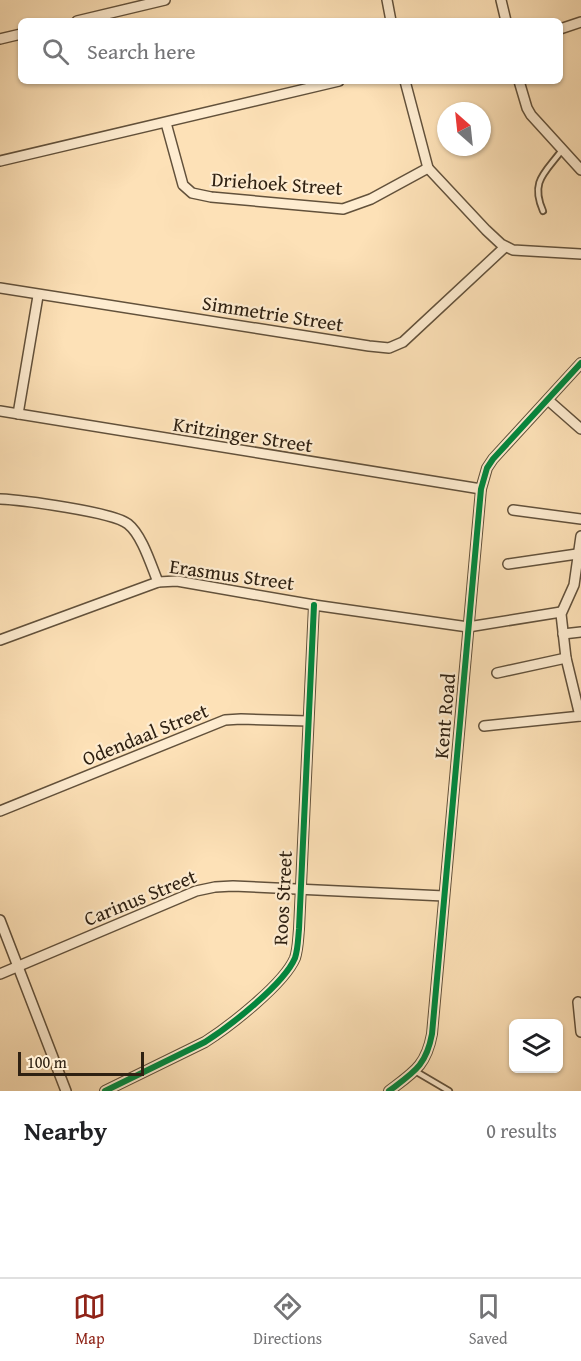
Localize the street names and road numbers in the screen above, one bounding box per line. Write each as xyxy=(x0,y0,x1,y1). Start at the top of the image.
street label: Driehoek Street xyxy=(210,164,344,202)
street label: Simmetrie Street xyxy=(200,288,346,338)
street label: Kritzinger Street xyxy=(171,409,315,459)
street label: Erasmus Street xyxy=(168,551,296,597)
street label: Kent Road xyxy=(426,672,462,760)
street label: Odendaal Street xyxy=(78,696,212,772)
street label: Roos Street xyxy=(265,850,299,946)
street label: Carinus Street xyxy=(79,861,201,933)

